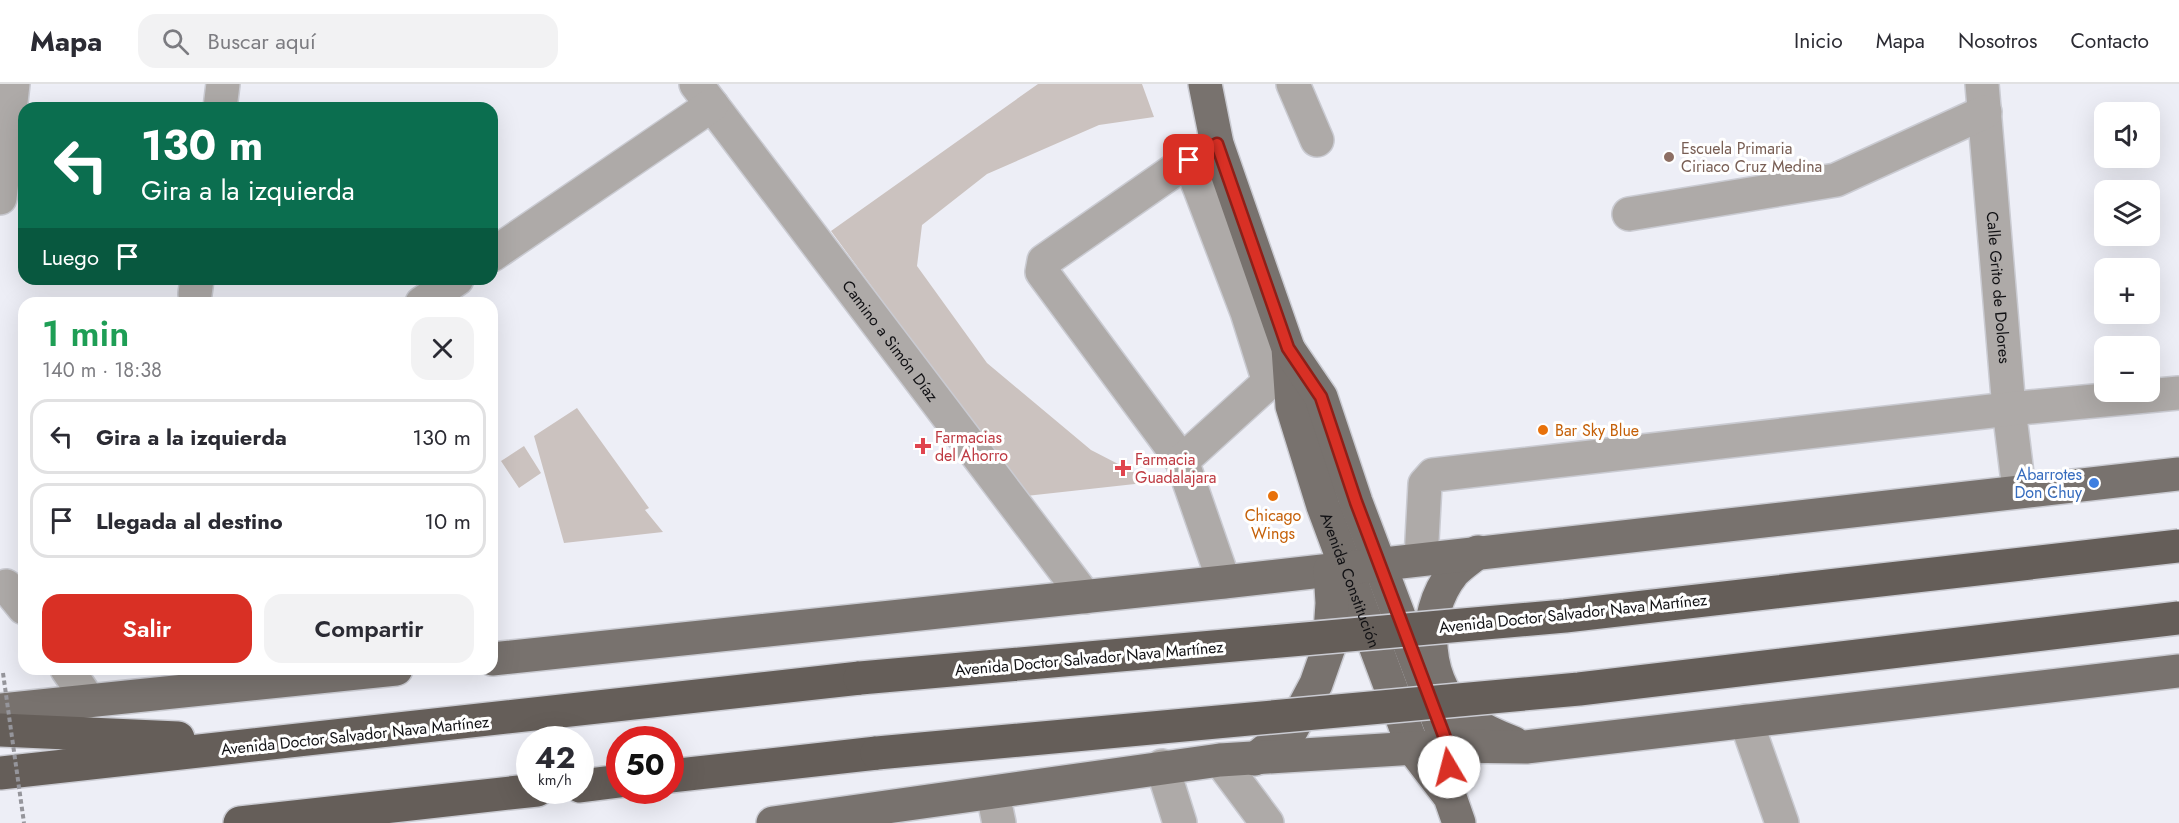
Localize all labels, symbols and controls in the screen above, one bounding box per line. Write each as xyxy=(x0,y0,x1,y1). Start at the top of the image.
search box xyxy=(138,14,558,68)
text: Mapa xyxy=(30,21,102,62)
icon: search xyxy=(159,25,192,58)
text: Buscar aquí xyxy=(207,25,316,57)
text: Inicio xyxy=(1794,26,1843,56)
text: Mapa xyxy=(1876,26,1925,56)
text: Nosotros xyxy=(1958,26,2037,56)
text: Contacto xyxy=(2070,26,2149,56)
map controls xyxy=(2094,102,2160,402)
button: sound xyxy=(2094,102,2160,168)
text: 130 m xyxy=(141,115,263,176)
icon: left xyxy=(42,126,120,204)
pin xyxy=(1163,134,1214,185)
place label: Escuela Primaria Ciriaco Cruz Medina xyxy=(1681,137,1822,178)
icon: arrive xyxy=(1172,143,1205,176)
marker: Escuela Primaria Ciriaco Cruz Medina xyxy=(1662,150,1676,164)
text: Gira a la izquierda xyxy=(141,171,355,210)
button: layers xyxy=(2094,180,2160,246)
street label: Calle Grito de Dolores xyxy=(1981,210,2016,364)
icon: arrive xyxy=(111,240,144,273)
text: Luego xyxy=(42,241,99,273)
button: + xyxy=(2094,258,2160,324)
street label: Camino a Simón Díaz xyxy=(836,275,944,407)
text: 1 min xyxy=(42,307,129,359)
button: close xyxy=(411,317,474,380)
button: − xyxy=(2094,336,2160,402)
text: 140 m · 18:38 xyxy=(42,356,162,385)
place label: Bar Sky Blue xyxy=(1555,419,1639,442)
icon: left xyxy=(45,420,78,453)
text: Gira a la izquierda xyxy=(96,421,287,453)
text: 130 m xyxy=(412,421,471,453)
marker: Bar Sky Blue xyxy=(1536,423,1550,437)
place label: Farmacias del Ahorro xyxy=(935,426,1008,467)
marker: Farmacias del Ahorro xyxy=(916,439,930,453)
place label: Farmacia Guadalajara xyxy=(1135,448,1217,489)
marker: Farmacia Guadalajara xyxy=(1116,461,1130,475)
place label: Abarrotes Don Chuy xyxy=(2014,463,2083,504)
marker: Abarrotes Don Chuy xyxy=(2087,476,2101,490)
marker: Chicago Wings xyxy=(1266,489,1280,503)
icon: arrive xyxy=(45,504,78,537)
place label: Chicago Wings xyxy=(1245,504,1302,545)
text: Llegada al destino xyxy=(96,505,283,537)
text: 10 m xyxy=(424,505,471,537)
street label: Avenida Constitución xyxy=(1314,509,1386,651)
street label: Avenida Doctor Salvador Nava Martínez xyxy=(1438,588,1709,639)
button: Salir xyxy=(42,594,252,663)
button: Compartir xyxy=(264,594,474,663)
street label: Avenida Doctor Salvador Nava Martínez xyxy=(954,635,1225,682)
street label: Avenida Doctor Salvador Nava Martínez xyxy=(220,710,491,761)
speed limit sign: 50 xyxy=(606,726,684,804)
position arrow xyxy=(1417,735,1481,799)
text: 42 xyxy=(535,736,575,779)
text: km/h xyxy=(538,769,572,791)

